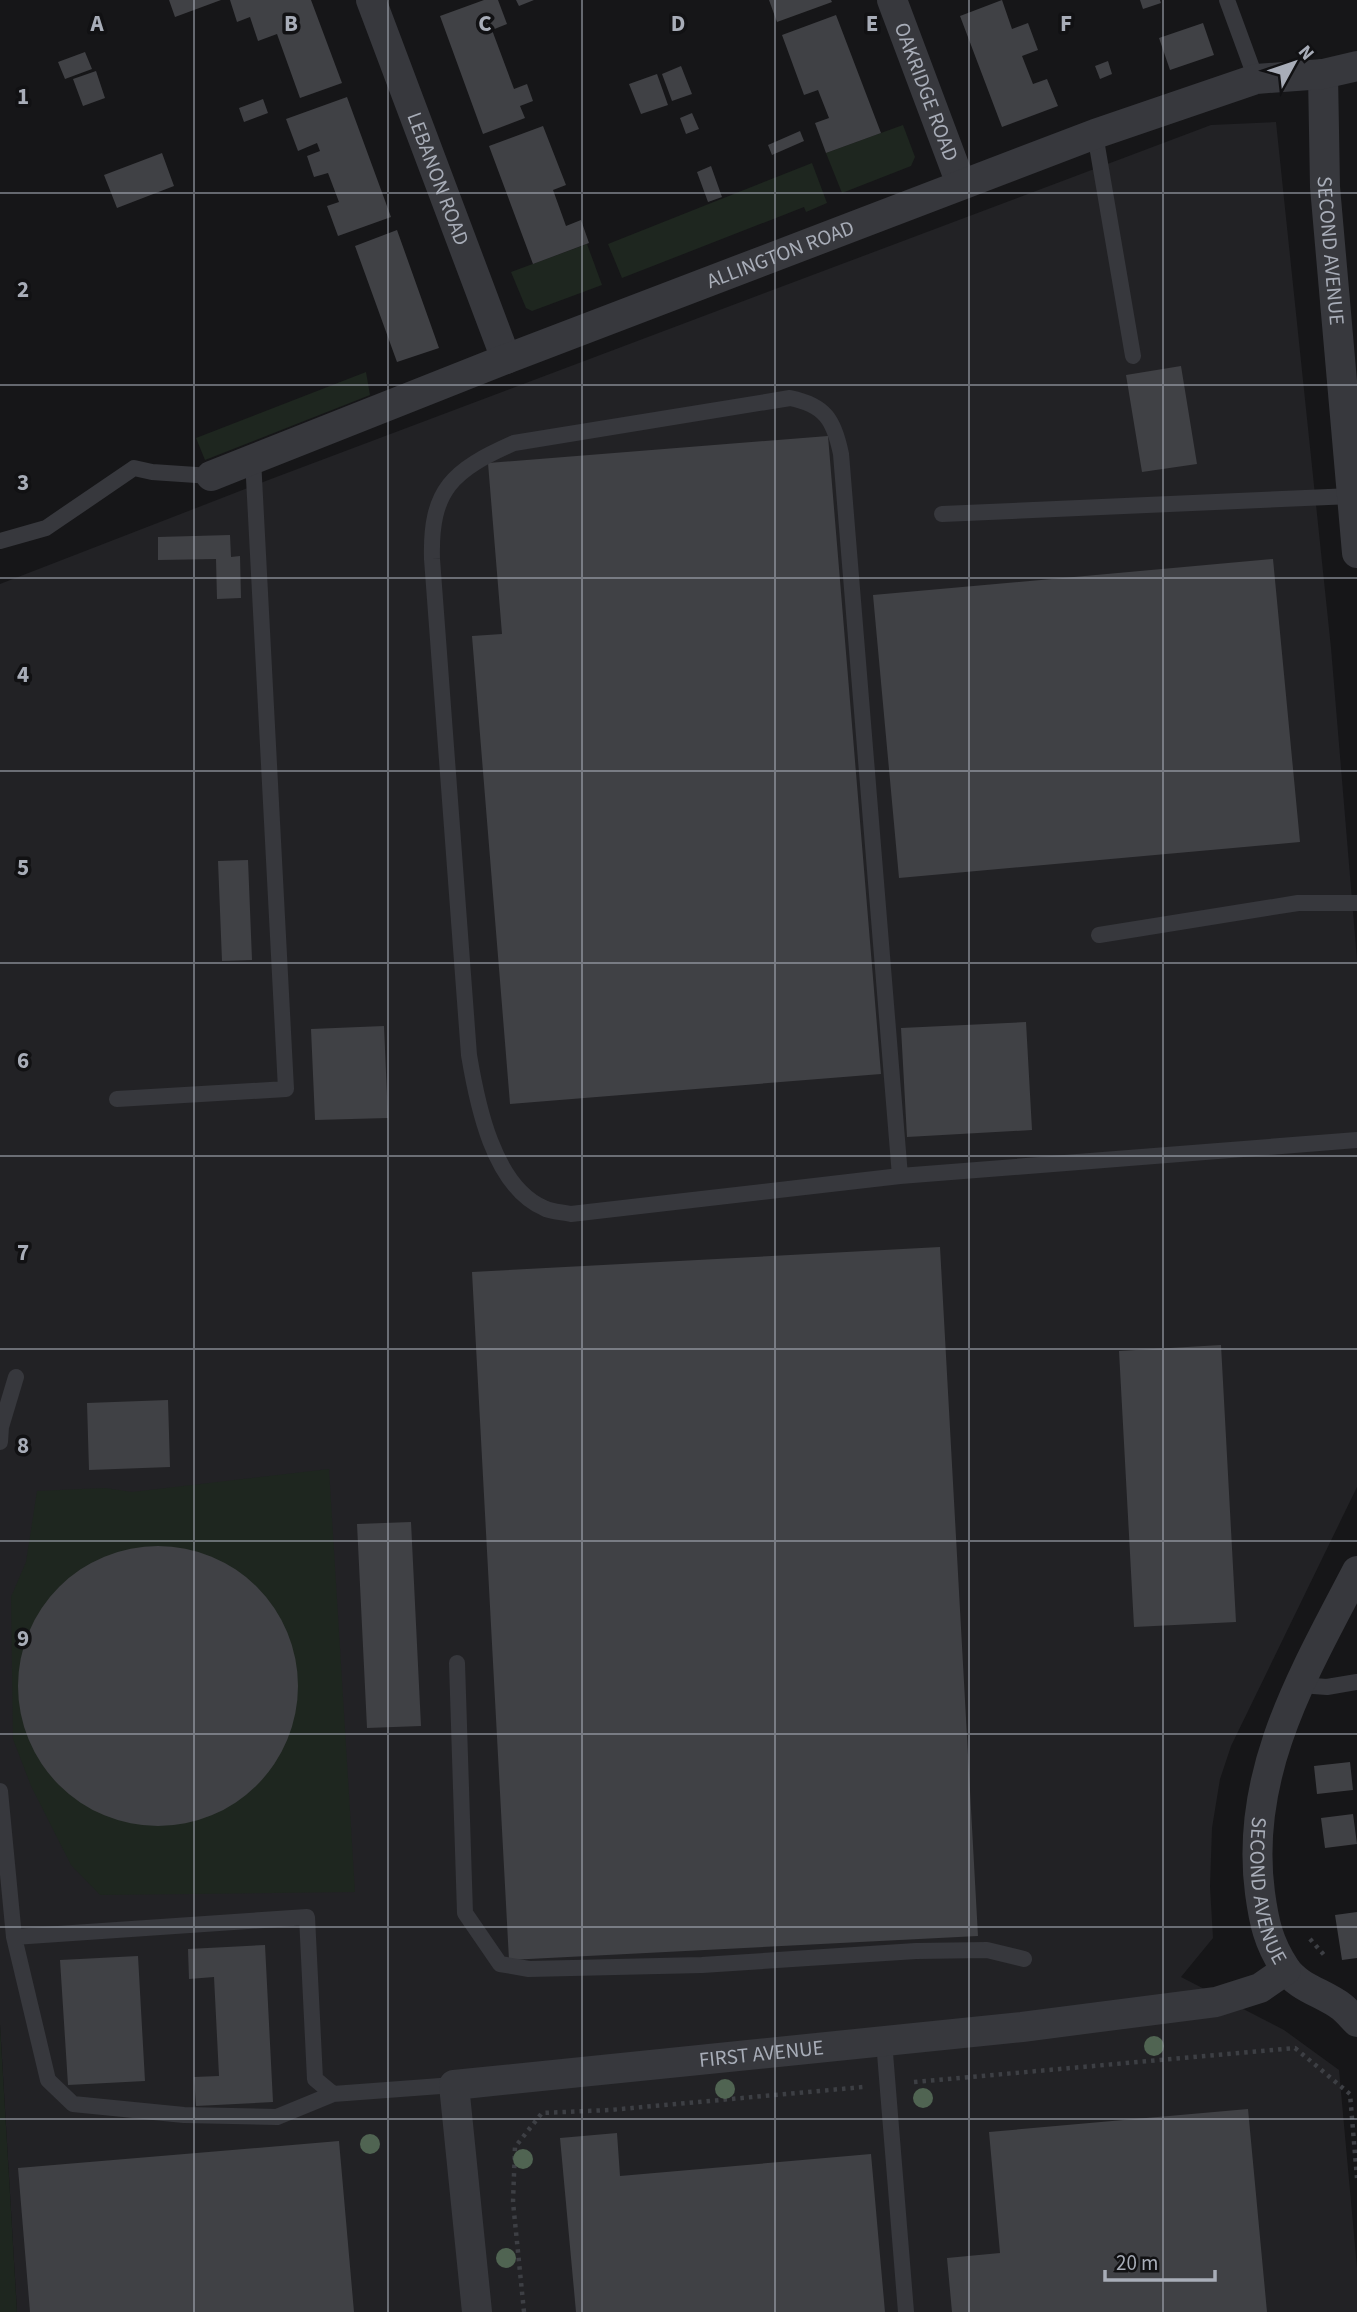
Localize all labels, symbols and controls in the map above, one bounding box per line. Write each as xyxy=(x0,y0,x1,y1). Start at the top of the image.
text: A xyxy=(89,7,104,40)
text: B xyxy=(284,7,298,40)
text: C xyxy=(478,7,492,40)
text: D xyxy=(671,7,685,40)
text: E xyxy=(866,7,878,40)
text: F xyxy=(1060,7,1072,40)
street label: OAKRIDGE ROAD xyxy=(887,18,966,165)
north arrow xyxy=(1259,28,1329,98)
text: N xyxy=(1291,40,1320,67)
text: 1 xyxy=(17,80,29,113)
street label: LEBANON ROAD xyxy=(399,108,477,250)
street label: SECOND AVENUE xyxy=(1310,176,1352,327)
street label: ALLINGTON ROAD xyxy=(702,212,859,296)
text: 2 xyxy=(17,273,29,306)
text: 3 xyxy=(17,466,29,499)
text: 4 xyxy=(17,658,29,691)
text: 5 xyxy=(17,851,29,884)
text: 6 xyxy=(17,1044,29,1077)
text: 7 xyxy=(17,1236,29,1269)
text: 8 xyxy=(17,1429,29,1462)
text: 9 xyxy=(17,1622,29,1655)
street label: SECOND AVENUE xyxy=(1242,1815,1295,1970)
street label: FIRST AVENUE xyxy=(698,2032,825,2075)
scale bar xyxy=(1105,2238,1215,2282)
text: 20 m xyxy=(1116,2248,1158,2278)

